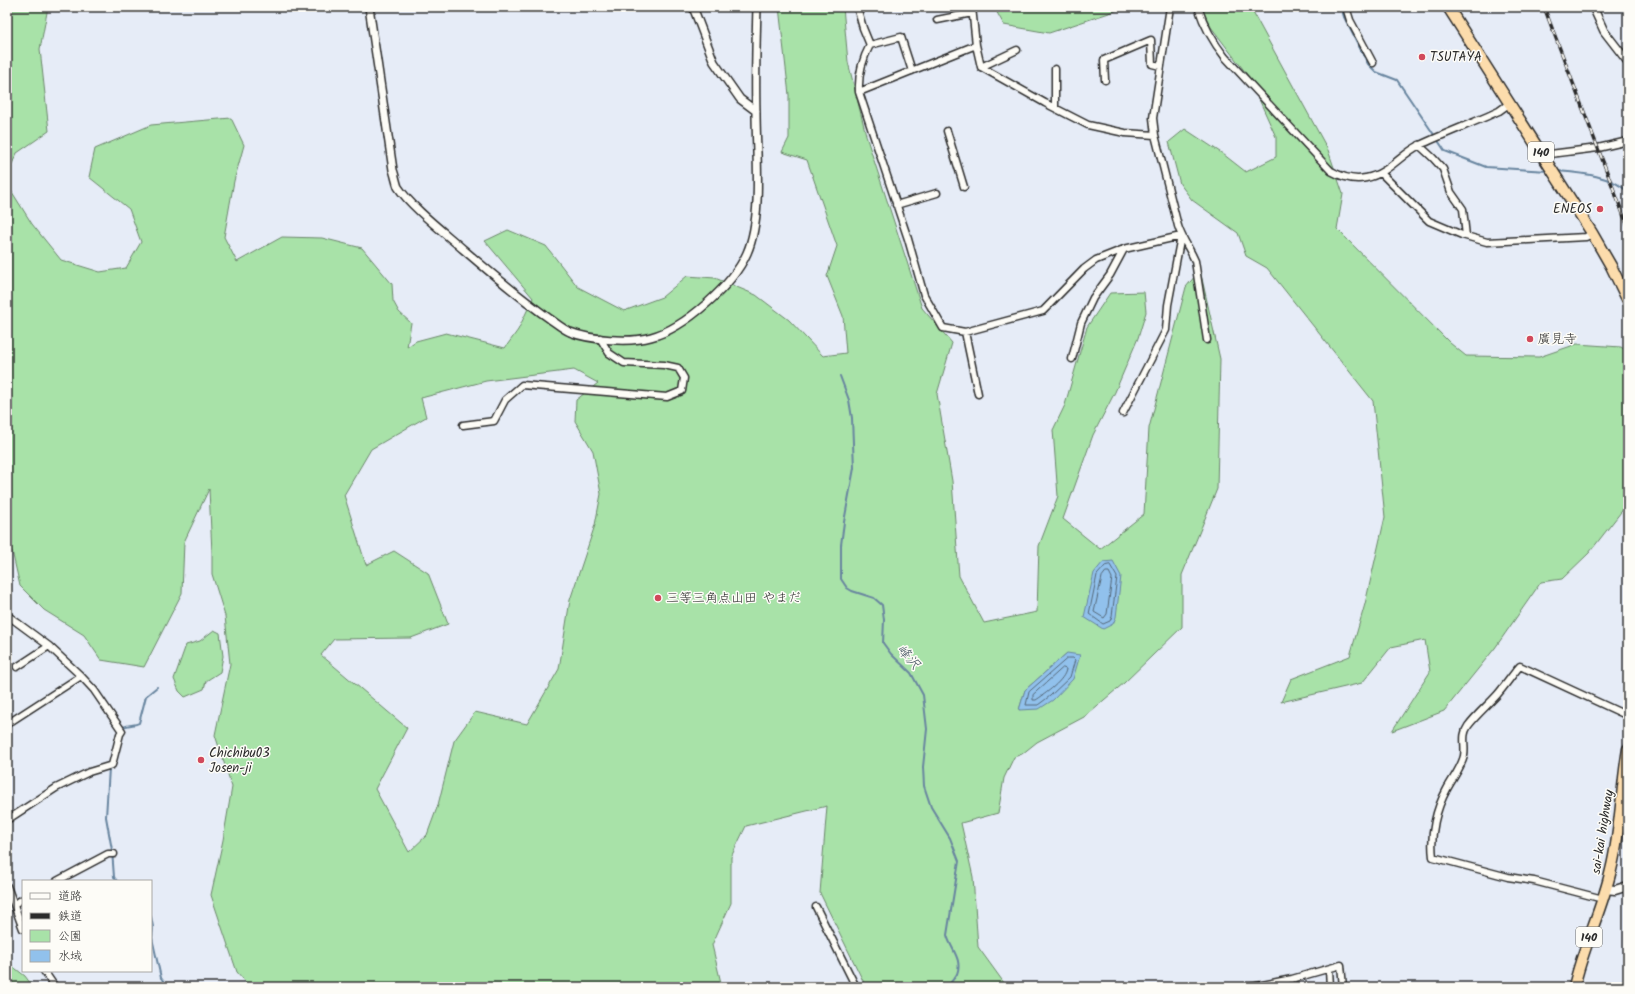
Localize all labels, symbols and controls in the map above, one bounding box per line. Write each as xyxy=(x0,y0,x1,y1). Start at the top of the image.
place label: TSUTAYA xyxy=(1430,47,1482,68)
marker: TSUTAYA xyxy=(1417,52,1427,62)
road number: 140 xyxy=(1528,142,1554,162)
place label: ENEOS xyxy=(1553,199,1592,220)
marker: ENEOS xyxy=(1595,204,1605,214)
place label: 廣見寺 xyxy=(1538,329,1577,350)
marker: 廣見寺 xyxy=(1525,334,1535,344)
place label: 三等三角点山田 やまだ xyxy=(666,588,801,609)
marker: 三等三角点山田 やまだ xyxy=(653,593,663,603)
water label: 峰沢 xyxy=(890,639,926,676)
place label: Chichibu03 Josen-ji xyxy=(209,743,270,779)
marker: Chichibu03 Josen-ji xyxy=(196,755,206,765)
street label: sai-kai highway xyxy=(1586,787,1620,876)
legend xyxy=(22,880,152,972)
text: 道路 xyxy=(58,887,82,906)
text: 鉄道 xyxy=(58,907,82,926)
text: 公園 xyxy=(58,927,82,946)
road number: 140 xyxy=(1576,927,1602,947)
text: 水域 xyxy=(58,947,82,966)

